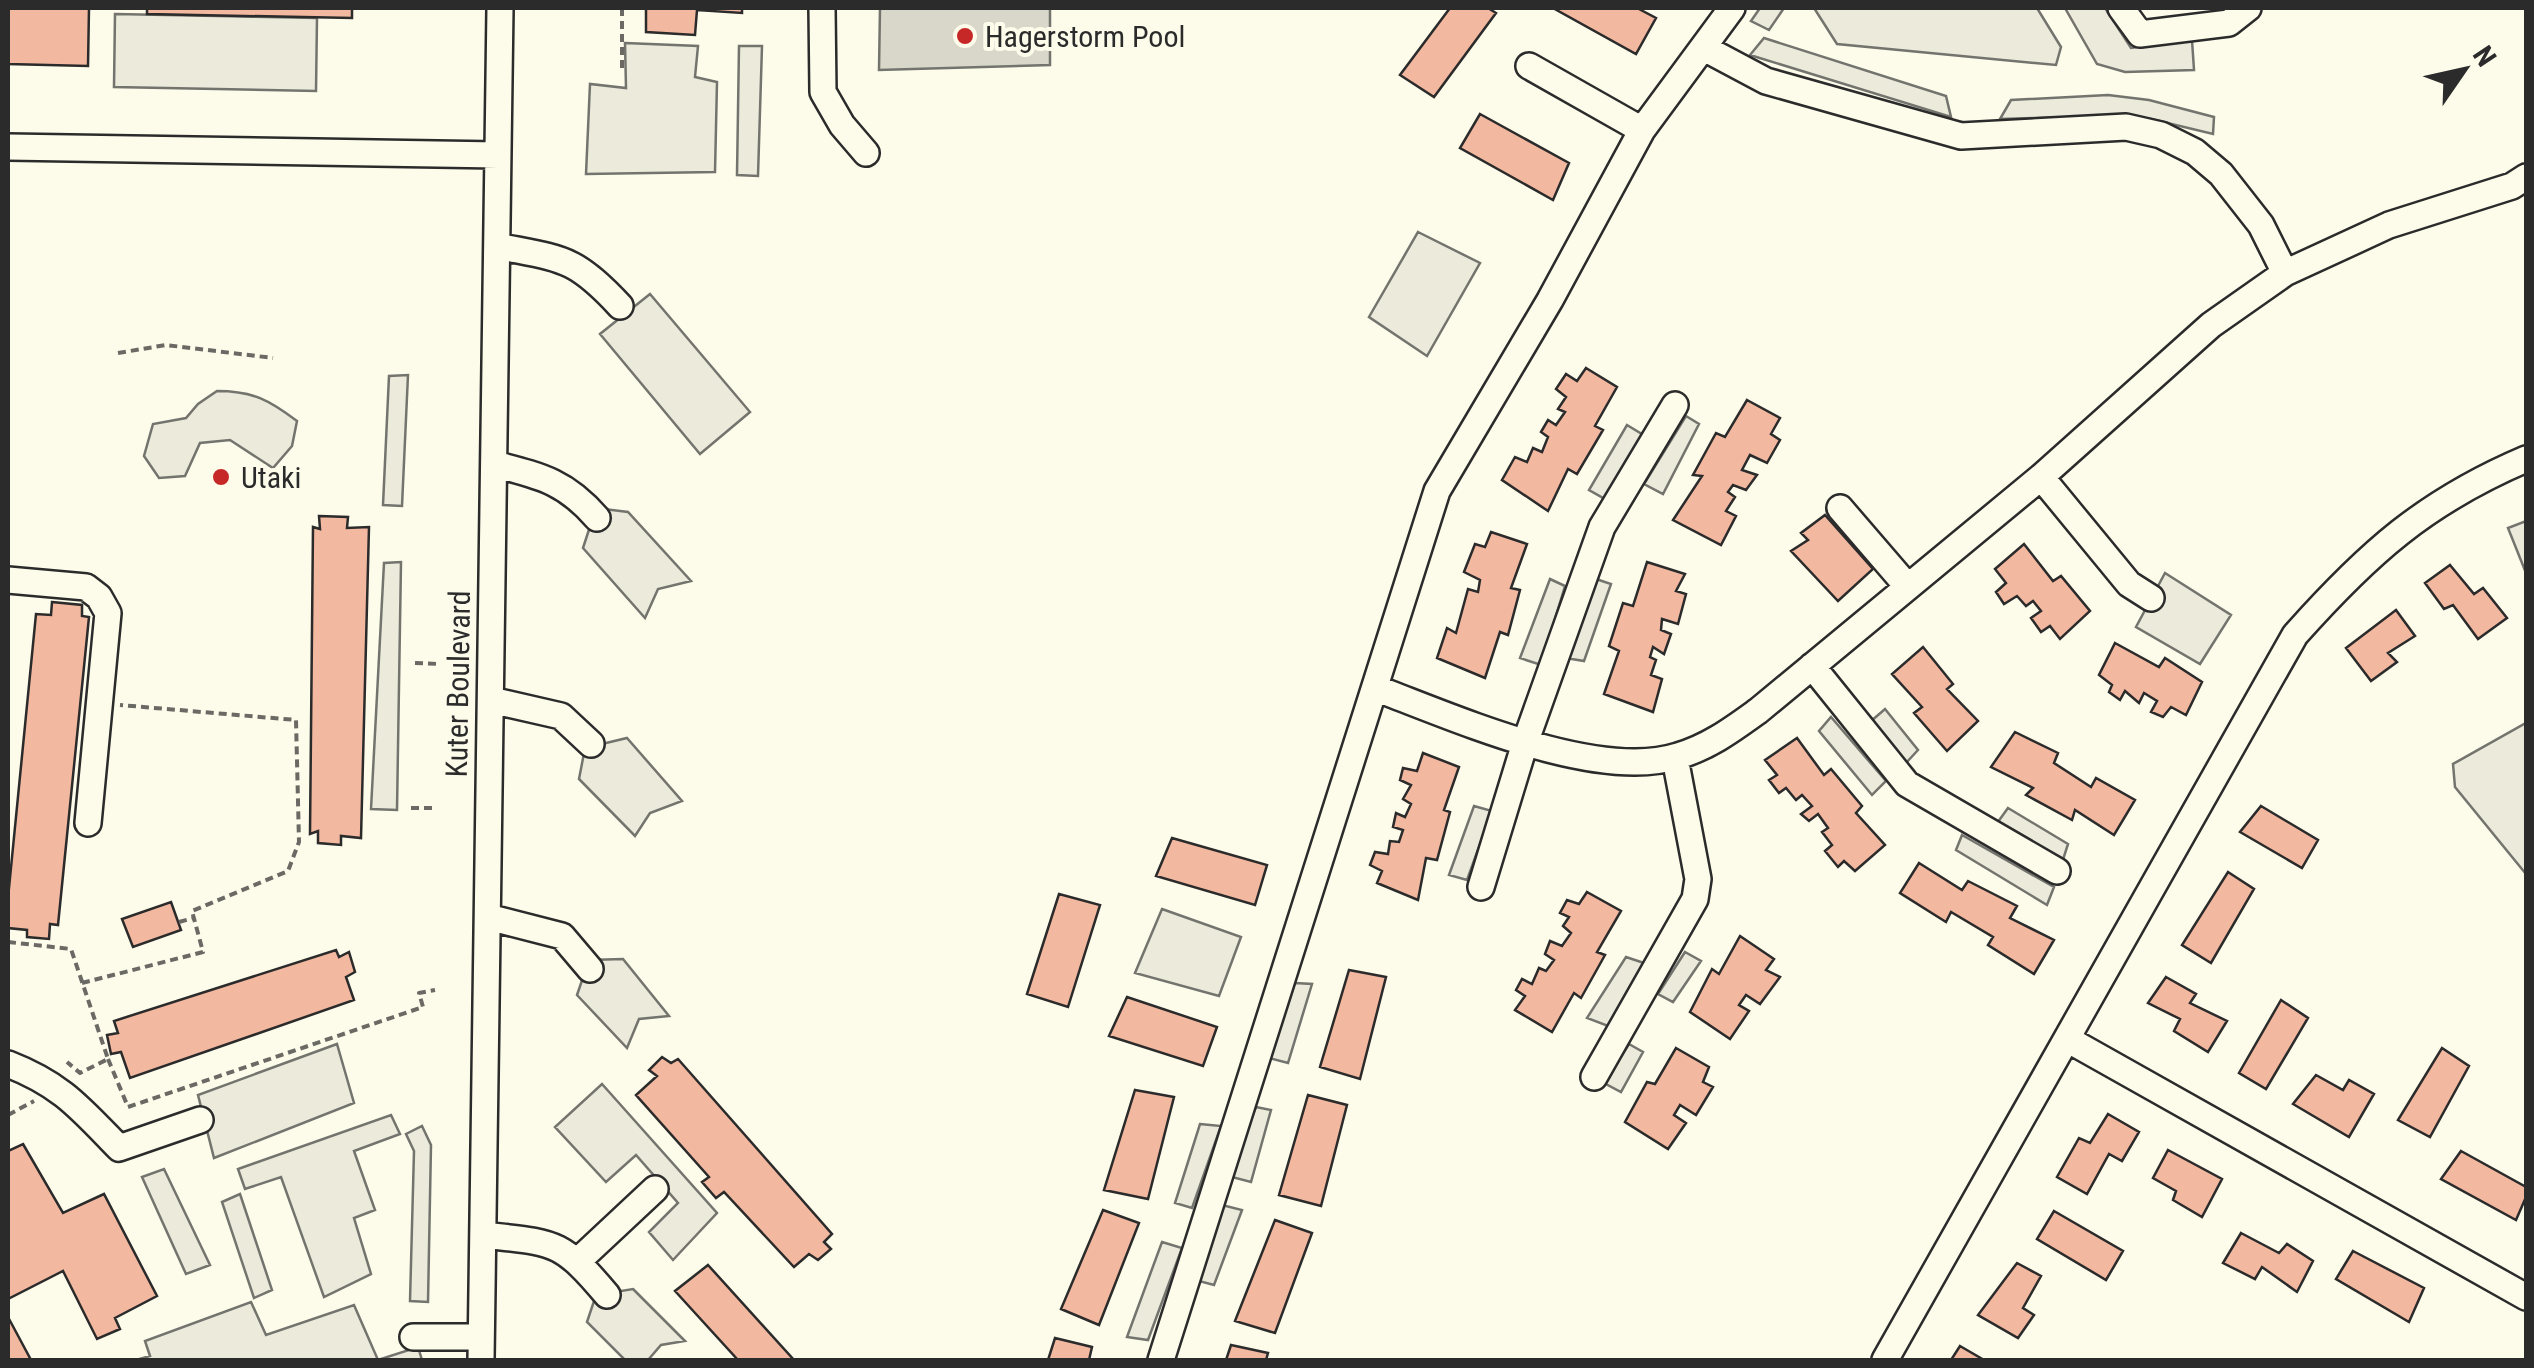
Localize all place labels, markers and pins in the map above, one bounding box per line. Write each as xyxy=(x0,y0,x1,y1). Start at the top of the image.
place label: Hagerstorm Pool xyxy=(985,19,1185,54)
marker: Hagerstorm Pool xyxy=(954,25,976,47)
place label: Utaki xyxy=(241,460,302,495)
marker: Utaki xyxy=(210,466,232,488)

